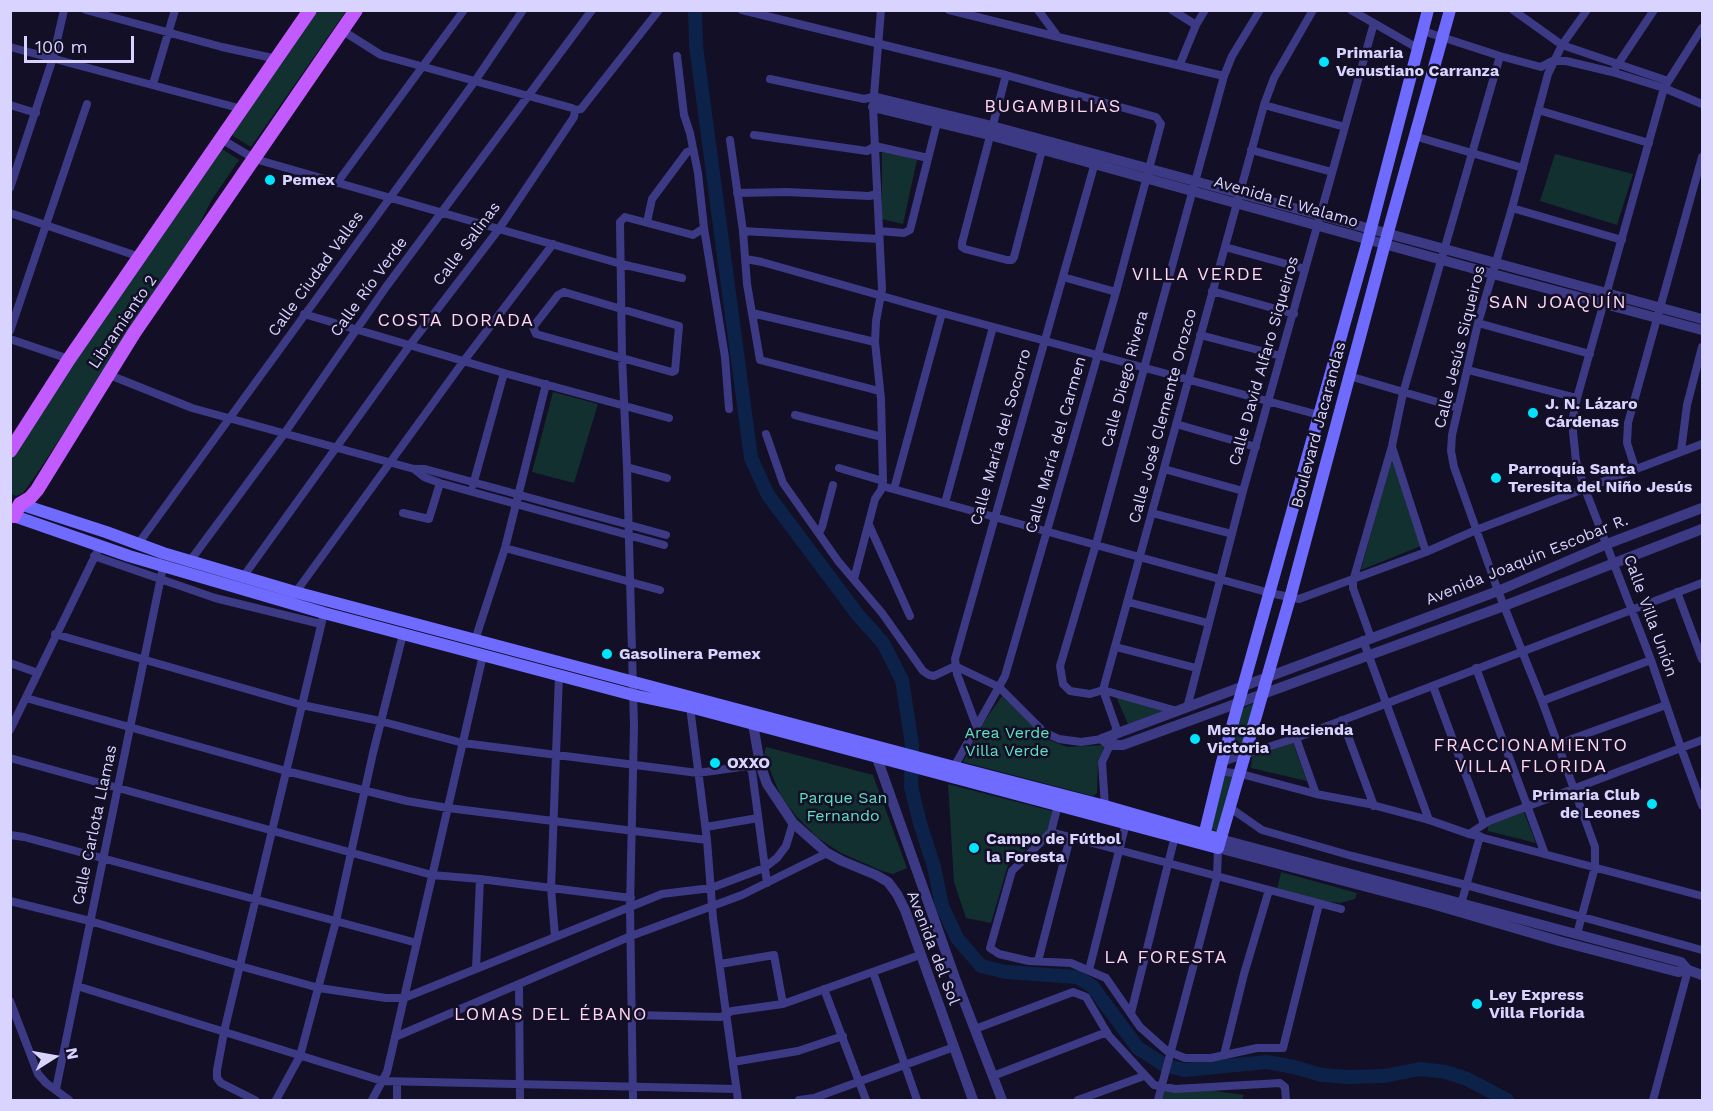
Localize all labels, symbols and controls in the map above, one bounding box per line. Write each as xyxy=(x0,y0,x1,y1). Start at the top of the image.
scale bar xyxy=(27,24,136,62)
text: 100 m xyxy=(35,36,88,57)
place label: Primaria Venustiano Carranza xyxy=(1336,43,1499,81)
marker: Primaria Venustiano Carranza xyxy=(1317,55,1331,69)
district label: BUGAMBILIAS xyxy=(984,96,1122,118)
place label: Pemex xyxy=(282,170,335,190)
street label: Avenida El Walamo xyxy=(1212,172,1360,232)
marker: Pemex xyxy=(263,173,277,187)
street label: Calle Salinas xyxy=(429,198,505,290)
street label: Calle Ciudad Valles xyxy=(264,208,368,340)
street label: Calle Río Verde xyxy=(326,233,412,341)
street label: Calle David Alfaro Siqueiros xyxy=(1225,254,1303,468)
district label: VILLA VERDE xyxy=(1132,264,1264,286)
street label: Calle Jesús Siqueiros xyxy=(1430,264,1490,430)
street label: Libramiento 2 xyxy=(85,272,161,372)
district label: SAN JOAQUÍN xyxy=(1489,292,1627,314)
street label: Calle José Clemente Orozco xyxy=(1125,307,1201,525)
street label: Calle Diego Rivera xyxy=(1098,309,1152,449)
district label: COSTA DORADA xyxy=(378,310,534,332)
street label: Boulevard Jacarandas xyxy=(1288,340,1350,510)
street label: Calle María del Socorro xyxy=(967,346,1035,528)
street label: Calle María del Carmen xyxy=(1022,354,1090,536)
place label: J. N. Lázaro Cárdenas xyxy=(1545,394,1638,432)
marker: J. N. Lázaro Cárdenas xyxy=(1526,406,1540,420)
place label: Parroquía Santa Teresita del Niño Jesús xyxy=(1508,459,1692,497)
marker: Parroquía Santa Teresita del Niño Jesús xyxy=(1489,471,1503,485)
street label: Avenida Joaquín Escobar R. xyxy=(1423,511,1631,609)
street label: Calle Villa Unión xyxy=(1619,552,1681,680)
place label: Gasolinera Pemex xyxy=(619,644,761,664)
marker: Gasolinera Pemex xyxy=(600,647,614,661)
place label: Mercado Hacienda Victoria xyxy=(1207,720,1353,758)
park label: Area Verde Villa Verde xyxy=(965,723,1049,761)
marker: Mercado Hacienda Victoria xyxy=(1188,732,1202,746)
district label: FRACCIONAMIENTO VILLA FLORIDA xyxy=(1434,735,1628,777)
street label: Calle Carlota Llamas xyxy=(69,743,121,907)
place label: OXXO xyxy=(727,753,770,773)
marker: OXXO xyxy=(708,756,722,770)
place label: Primaria Club de Leones xyxy=(1532,785,1640,823)
park label: Parque San Fernando xyxy=(799,788,887,826)
marker: Primaria Club de Leones xyxy=(1645,797,1659,811)
place label: Campo de Fútbol la Foresta xyxy=(986,829,1121,867)
marker: Campo de Fútbol la Foresta xyxy=(967,841,981,855)
street label: Avenida del Sol xyxy=(902,888,964,1008)
district label: LA FORESTA xyxy=(1104,947,1228,969)
place label: Ley Express Villa Florida xyxy=(1489,985,1584,1023)
marker: Ley Express Villa Florida xyxy=(1470,997,1484,1011)
district label: LOMAS DEL ÉBANO xyxy=(454,1004,648,1026)
north arrow xyxy=(24,1027,84,1087)
text: N xyxy=(62,1046,83,1061)

